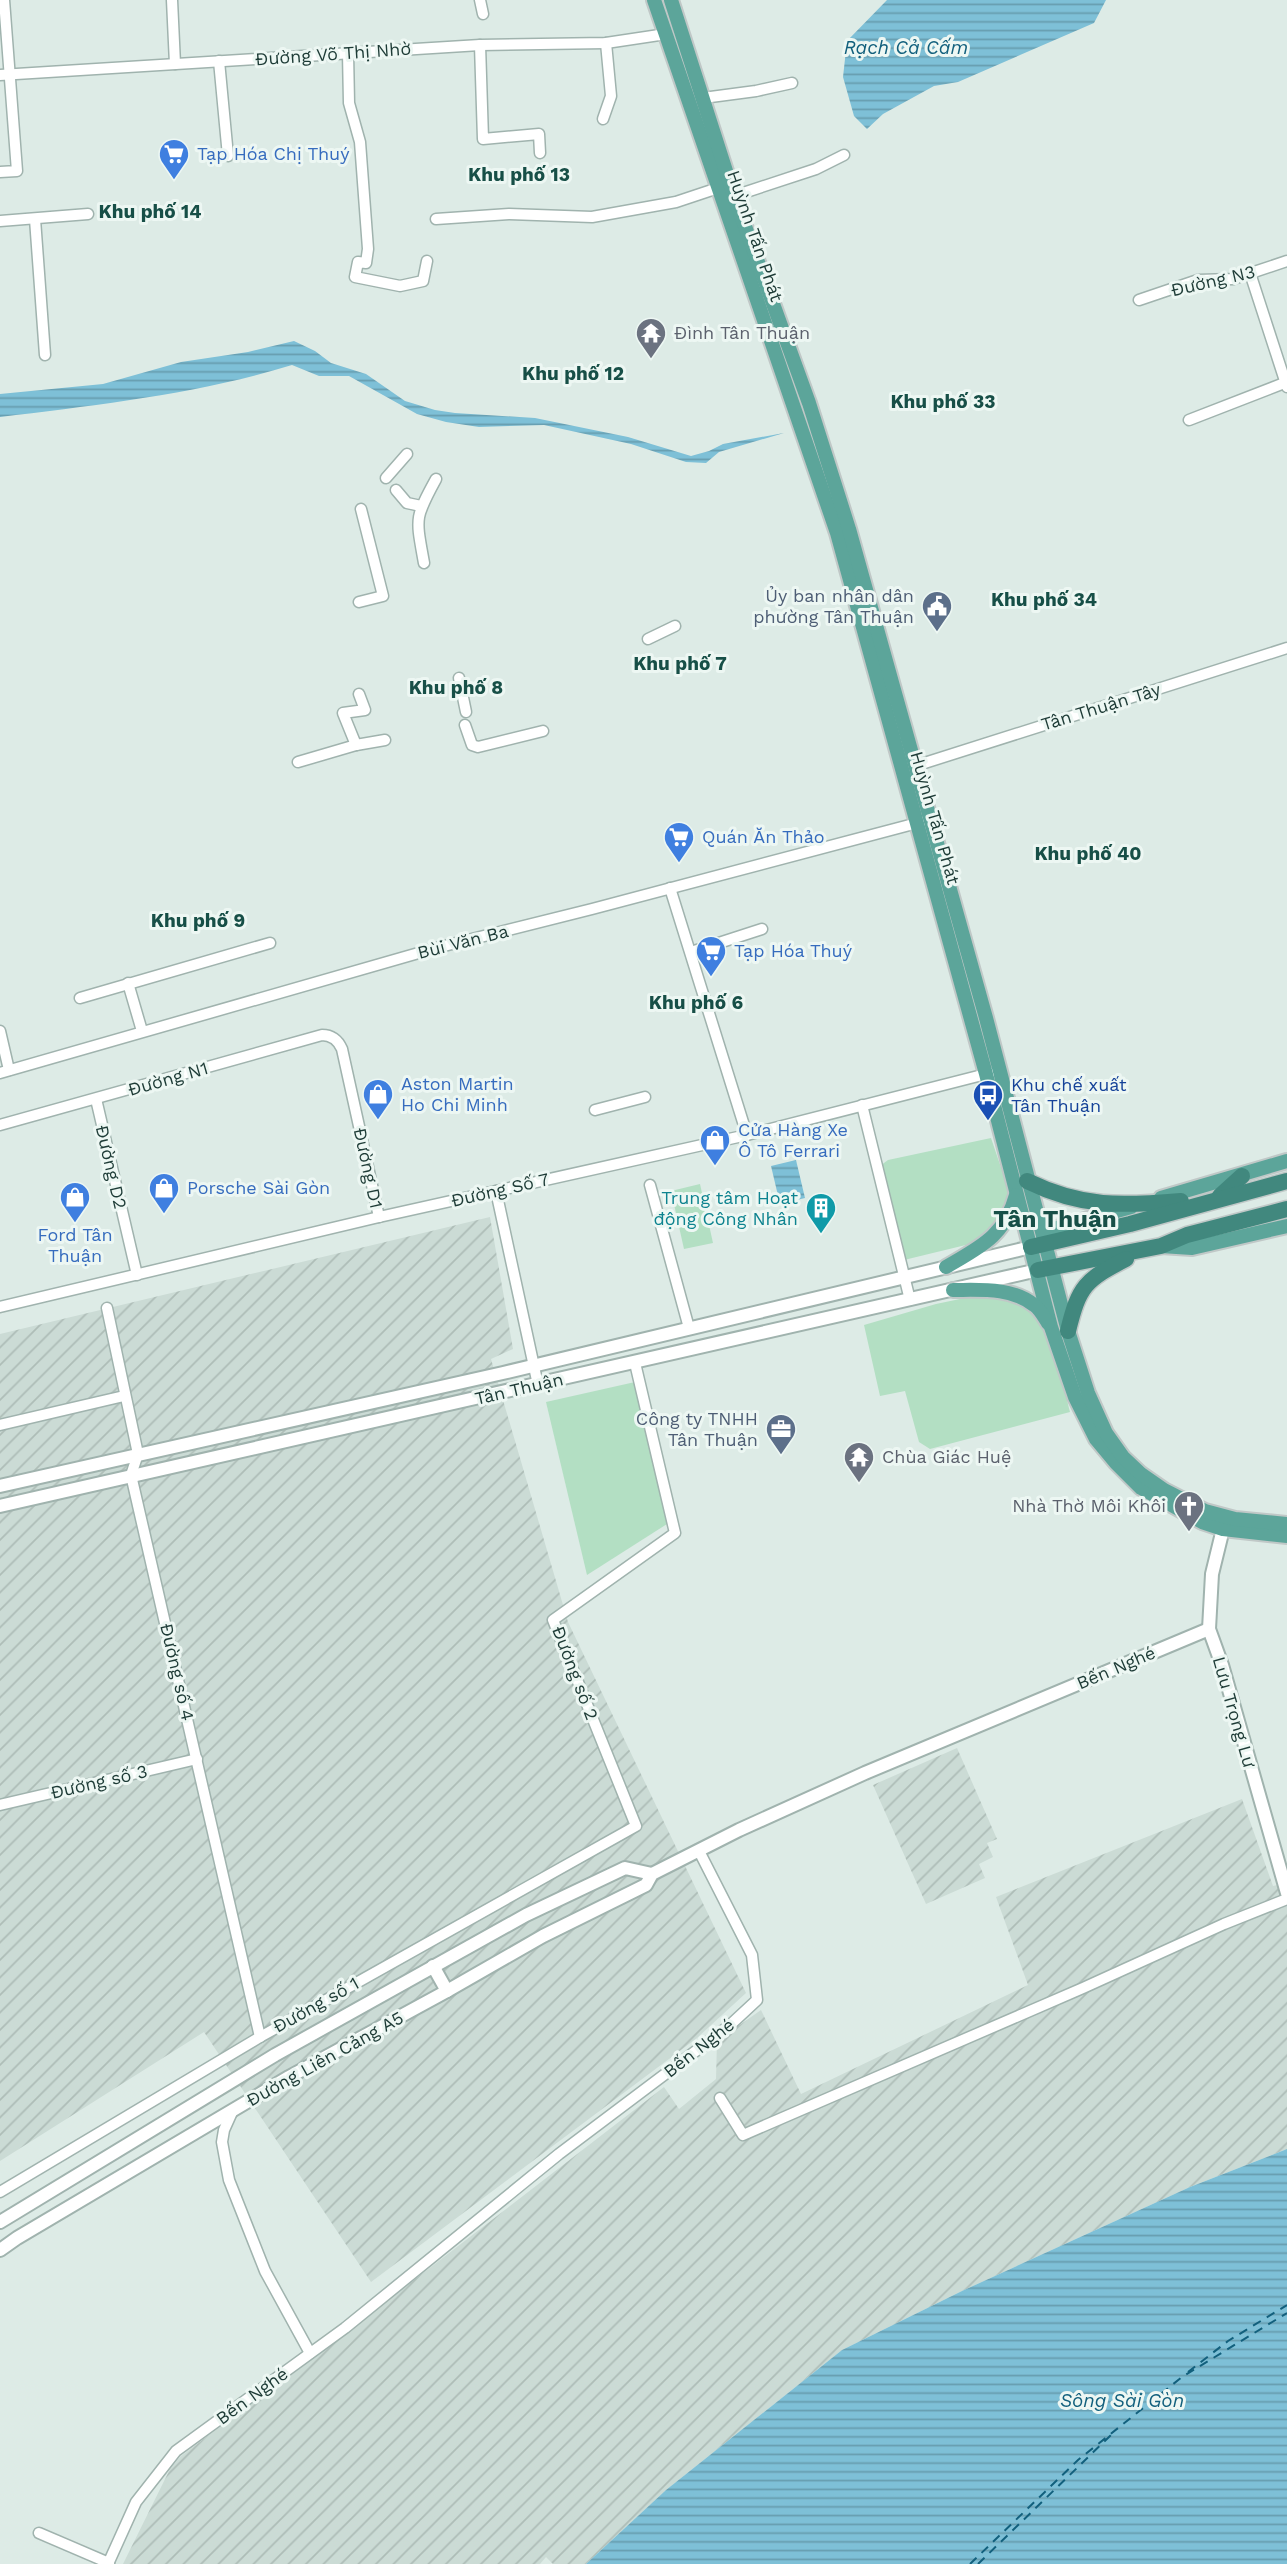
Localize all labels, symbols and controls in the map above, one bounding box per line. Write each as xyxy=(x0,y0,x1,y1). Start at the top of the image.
water label: Rạch Cả Cấm xyxy=(844,36,968,59)
street label: Đường Võ Thị Nhờ xyxy=(254,38,412,69)
supermarket icon: Tạp Hóa Chị Thuý xyxy=(157,137,191,181)
place label: Tạp Hóa Chị Thuý xyxy=(197,143,350,164)
district label: Khu phố 13 xyxy=(468,163,570,186)
street label: Huỳnh Tấn Phát xyxy=(723,167,788,305)
district label: Khu phố 14 xyxy=(99,200,201,223)
street label: Đường N3 xyxy=(1169,261,1257,300)
temple icon: Đình Tân Thuận xyxy=(634,316,668,360)
place label: Đình Tân Thuận xyxy=(674,322,810,343)
district label: Khu phố 12 xyxy=(522,362,624,385)
district label: Khu phố 33 xyxy=(890,390,996,413)
place label: Ủy ban nhân dân phường Tân Thuận xyxy=(753,585,914,627)
district label: Khu phố 34 xyxy=(991,588,1097,611)
public building icon: Ủy ban nhân dân phường Tân Thuận xyxy=(920,589,954,633)
district label: Khu phố 7 xyxy=(633,652,727,675)
district label: Khu phố 8 xyxy=(409,676,503,699)
street label: Tân Thuận Tây xyxy=(1039,678,1164,735)
street label: Huỳnh Tấn Phát xyxy=(906,749,965,887)
supermarket icon: Quán Ăn Thảo xyxy=(662,820,696,864)
place label: Quán Ăn Thảo xyxy=(702,826,825,847)
district label: Khu phố 40 xyxy=(1034,842,1142,865)
district label: Khu phố 9 xyxy=(151,909,245,932)
street label: Bùi Văn Ba xyxy=(415,920,511,963)
supermarket icon: Tạp Hóa Thuý xyxy=(694,934,728,978)
place label: Tạp Hóa Thuý xyxy=(734,940,853,961)
district label: Khu phố 6 xyxy=(649,991,743,1014)
street label: Đường N1 xyxy=(125,1057,210,1100)
place label: Aston Martin Ho Chi Minh xyxy=(401,1073,514,1115)
place label: Khu chế xuất Tân Thuận xyxy=(1011,1074,1127,1116)
shop icon: Aston Martin Ho Chi Minh xyxy=(361,1077,395,1121)
bus stop icon: Khu chế xuất Tân Thuận xyxy=(971,1078,1005,1122)
place label: Cửa Hàng Xe Ô Tô Ferrari xyxy=(738,1119,848,1161)
street label: Đường D2 xyxy=(92,1123,131,1211)
shop icon: Cửa Hàng Xe Ô Tô Ferrari xyxy=(698,1123,732,1167)
street label: Đường D1 xyxy=(350,1126,387,1210)
street label: Đường Số 7 xyxy=(449,1168,551,1211)
shop icon: Porsche Sài Gòn xyxy=(147,1171,181,1215)
place label: Porsche Sài Gòn xyxy=(187,1177,330,1198)
shop icon: Ford Tân Thuận xyxy=(58,1180,92,1224)
place label: Trung tâm Hoạt động Công Nhân xyxy=(653,1187,798,1229)
building icon: Trung tâm Hoạt động Công Nhân xyxy=(804,1191,838,1235)
district label: Tân Thuận xyxy=(993,1205,1117,1233)
place label: Ford Tân Thuận xyxy=(37,1224,113,1266)
street label: Tân Thuận xyxy=(473,1368,565,1409)
place label: Công ty TNHH Tân Thuận xyxy=(636,1408,758,1450)
office icon: Công ty TNHH Tân Thuận xyxy=(764,1412,798,1456)
temple icon: Chùa Giác Huệ xyxy=(842,1440,876,1484)
place label: Chùa Giác Huệ xyxy=(882,1446,1011,1467)
church icon: Nhà Thờ Môi Khôi xyxy=(1172,1489,1206,1533)
place label: Nhà Thờ Môi Khôi xyxy=(1012,1495,1166,1516)
street label: Đường số 4 xyxy=(156,1621,199,1723)
street label: Đường số 2 xyxy=(548,1623,603,1723)
street label: Bến Nghé xyxy=(1073,1642,1158,1694)
street label: Lưu Trọng Lư xyxy=(1209,1654,1261,1771)
street label: Đường số 3 xyxy=(48,1760,149,1803)
street label: Đường số 1 xyxy=(269,1972,362,2037)
street label: Đường Liên Cảng A5 xyxy=(243,2007,407,2110)
street label: Bến Nghé xyxy=(659,2014,738,2082)
street label: Bến Nghé xyxy=(212,2363,292,2429)
water label: Sông Sài Gòn xyxy=(1060,2389,1184,2412)

